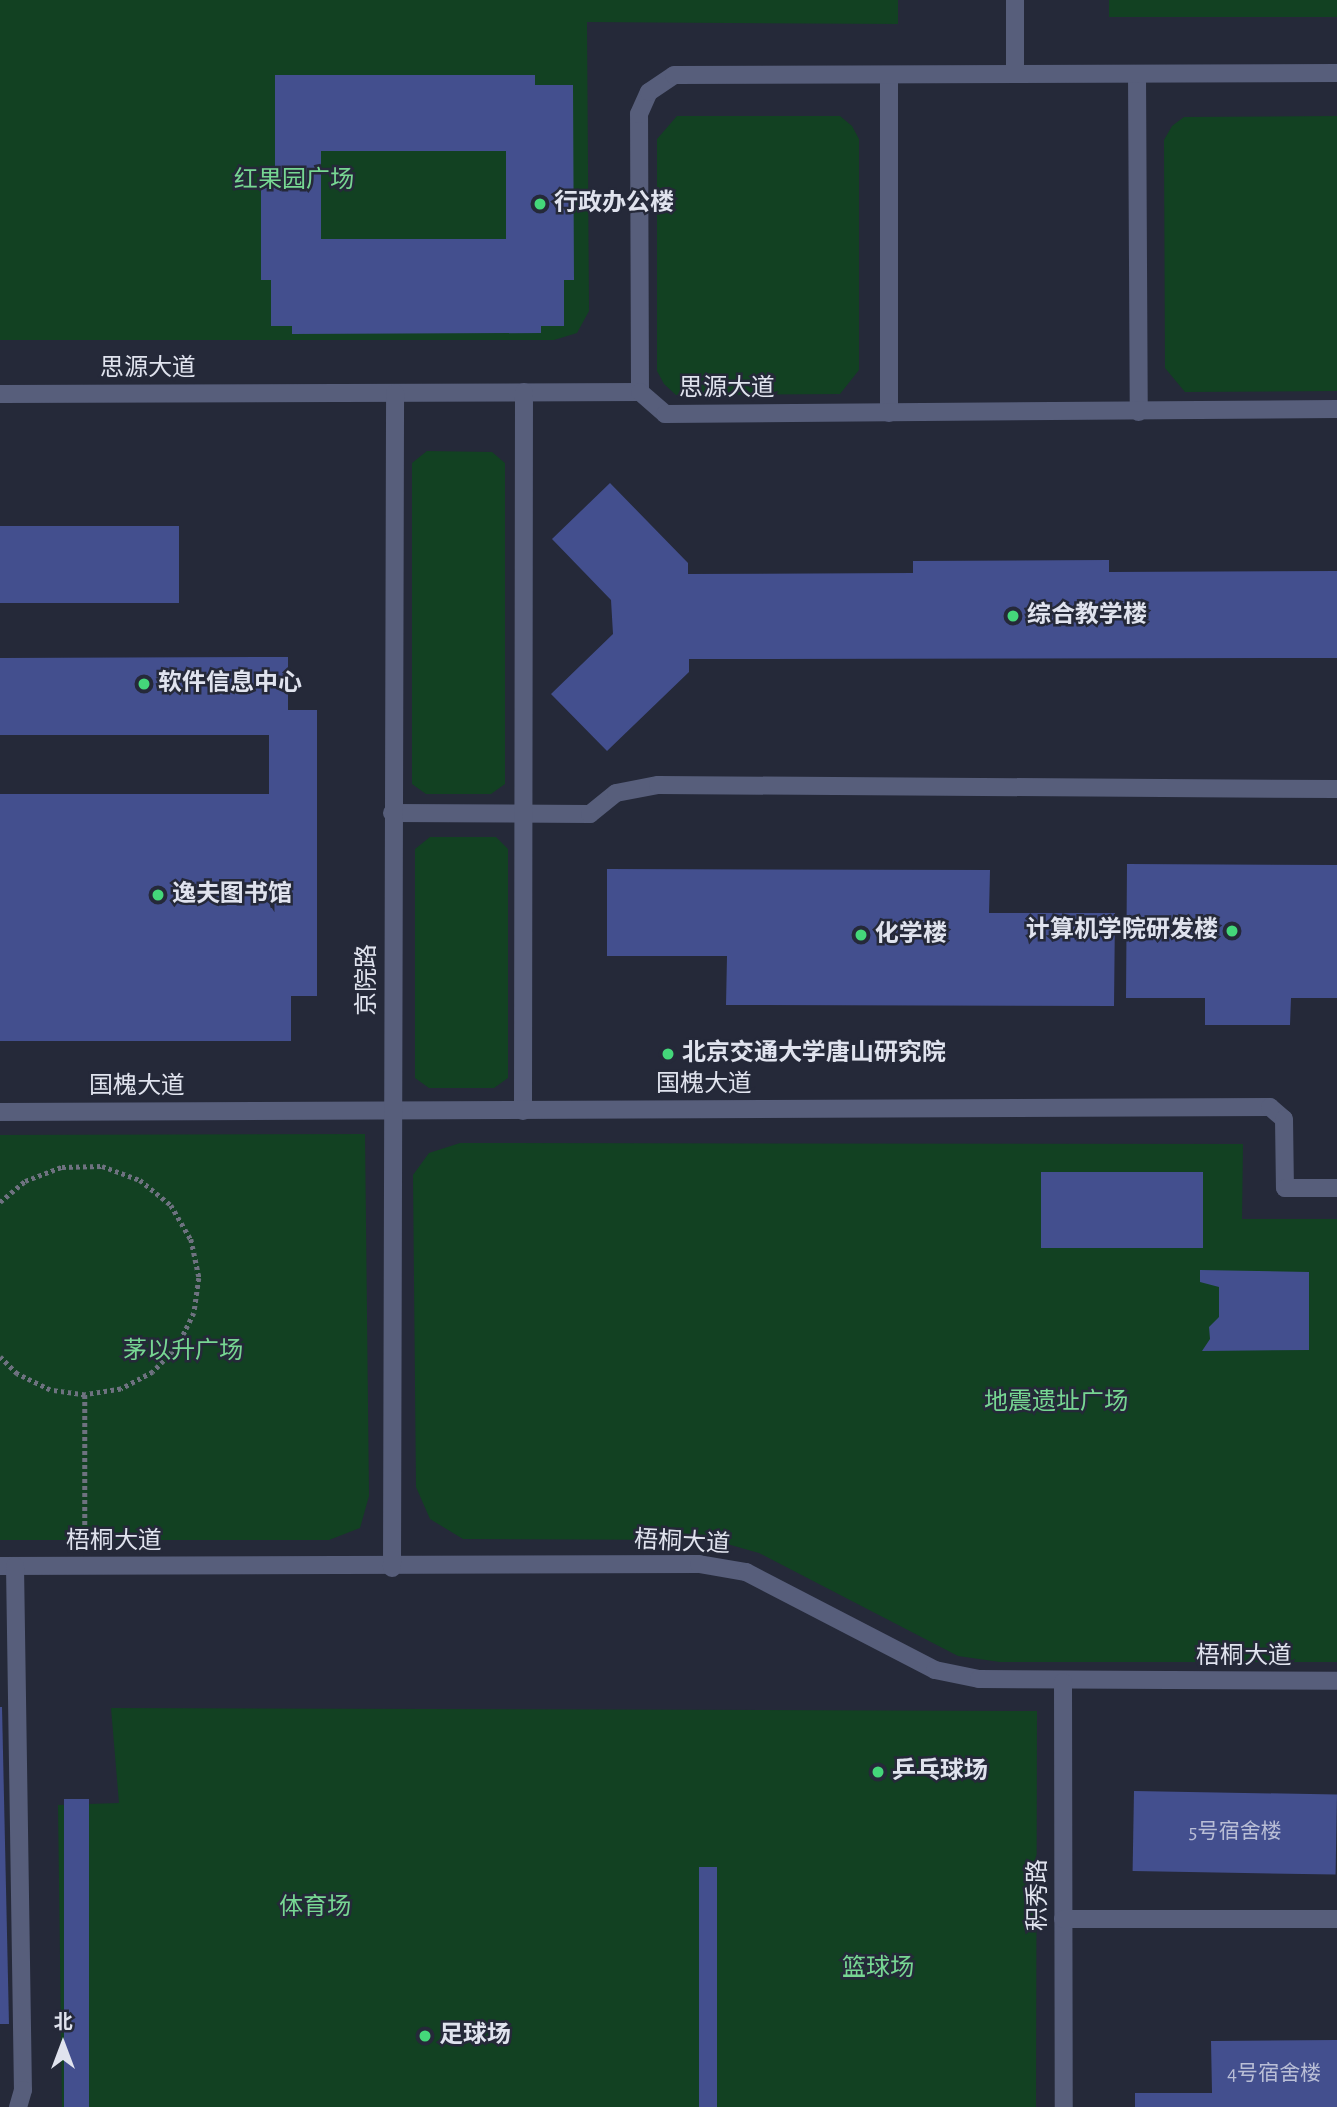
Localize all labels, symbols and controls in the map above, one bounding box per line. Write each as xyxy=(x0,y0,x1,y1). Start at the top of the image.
park label: 红果园广场 xyxy=(234,167,354,195)
place label: 行政办公楼 xyxy=(554,190,674,218)
marker: 行政办公楼 xyxy=(532,196,548,212)
street label: 思源大道 xyxy=(100,355,196,383)
street label: 思源大道 xyxy=(679,375,775,403)
place label: 综合教学楼 xyxy=(1027,602,1147,630)
marker: 综合教学楼 xyxy=(1005,608,1021,624)
place label: 软件信息中心 xyxy=(158,670,302,698)
marker: 软件信息中心 xyxy=(136,676,152,692)
place label: 逸夫图书馆 xyxy=(172,881,292,909)
marker: 逸夫图书馆 xyxy=(150,887,166,903)
place label: 计算机学院研发楼 xyxy=(1026,917,1218,945)
place label: 化学楼 xyxy=(875,921,947,949)
marker: 计算机学院研发楼 xyxy=(1224,923,1240,939)
marker: 化学楼 xyxy=(853,927,869,943)
street label: 京院路 xyxy=(354,944,382,1016)
place label: 北京交通大学唐山研究院 xyxy=(682,1040,946,1068)
marker: 北京交通大学唐山研究院 xyxy=(660,1046,676,1062)
street label: 国槐大道 xyxy=(656,1071,752,1099)
street label: 国槐大道 xyxy=(89,1073,185,1101)
park label: 茅以升广场 xyxy=(123,1338,243,1366)
park label: 地震遗址广场 xyxy=(984,1389,1128,1417)
street label: 梧桐大道 xyxy=(633,1526,731,1560)
street label: 梧桐大道 xyxy=(66,1528,162,1556)
street label: 梧桐大道 xyxy=(1196,1643,1292,1671)
place label: 乒乓球场 xyxy=(892,1758,988,1786)
marker: 乒乓球场 xyxy=(870,1764,886,1780)
house number: 5号宿舍楼 xyxy=(1189,1819,1281,1845)
street label: 积秀路 xyxy=(1025,1859,1053,1931)
park label: 体育场 xyxy=(279,1894,351,1922)
park label: 篮球场 xyxy=(842,1955,914,1983)
north arrow xyxy=(28,2009,98,2079)
text: 北 xyxy=(53,2013,73,2032)
place label: 足球场 xyxy=(439,2022,511,2050)
marker: 足球场 xyxy=(417,2028,433,2044)
house number: 4号宿舍楼 xyxy=(1227,2061,1321,2087)

